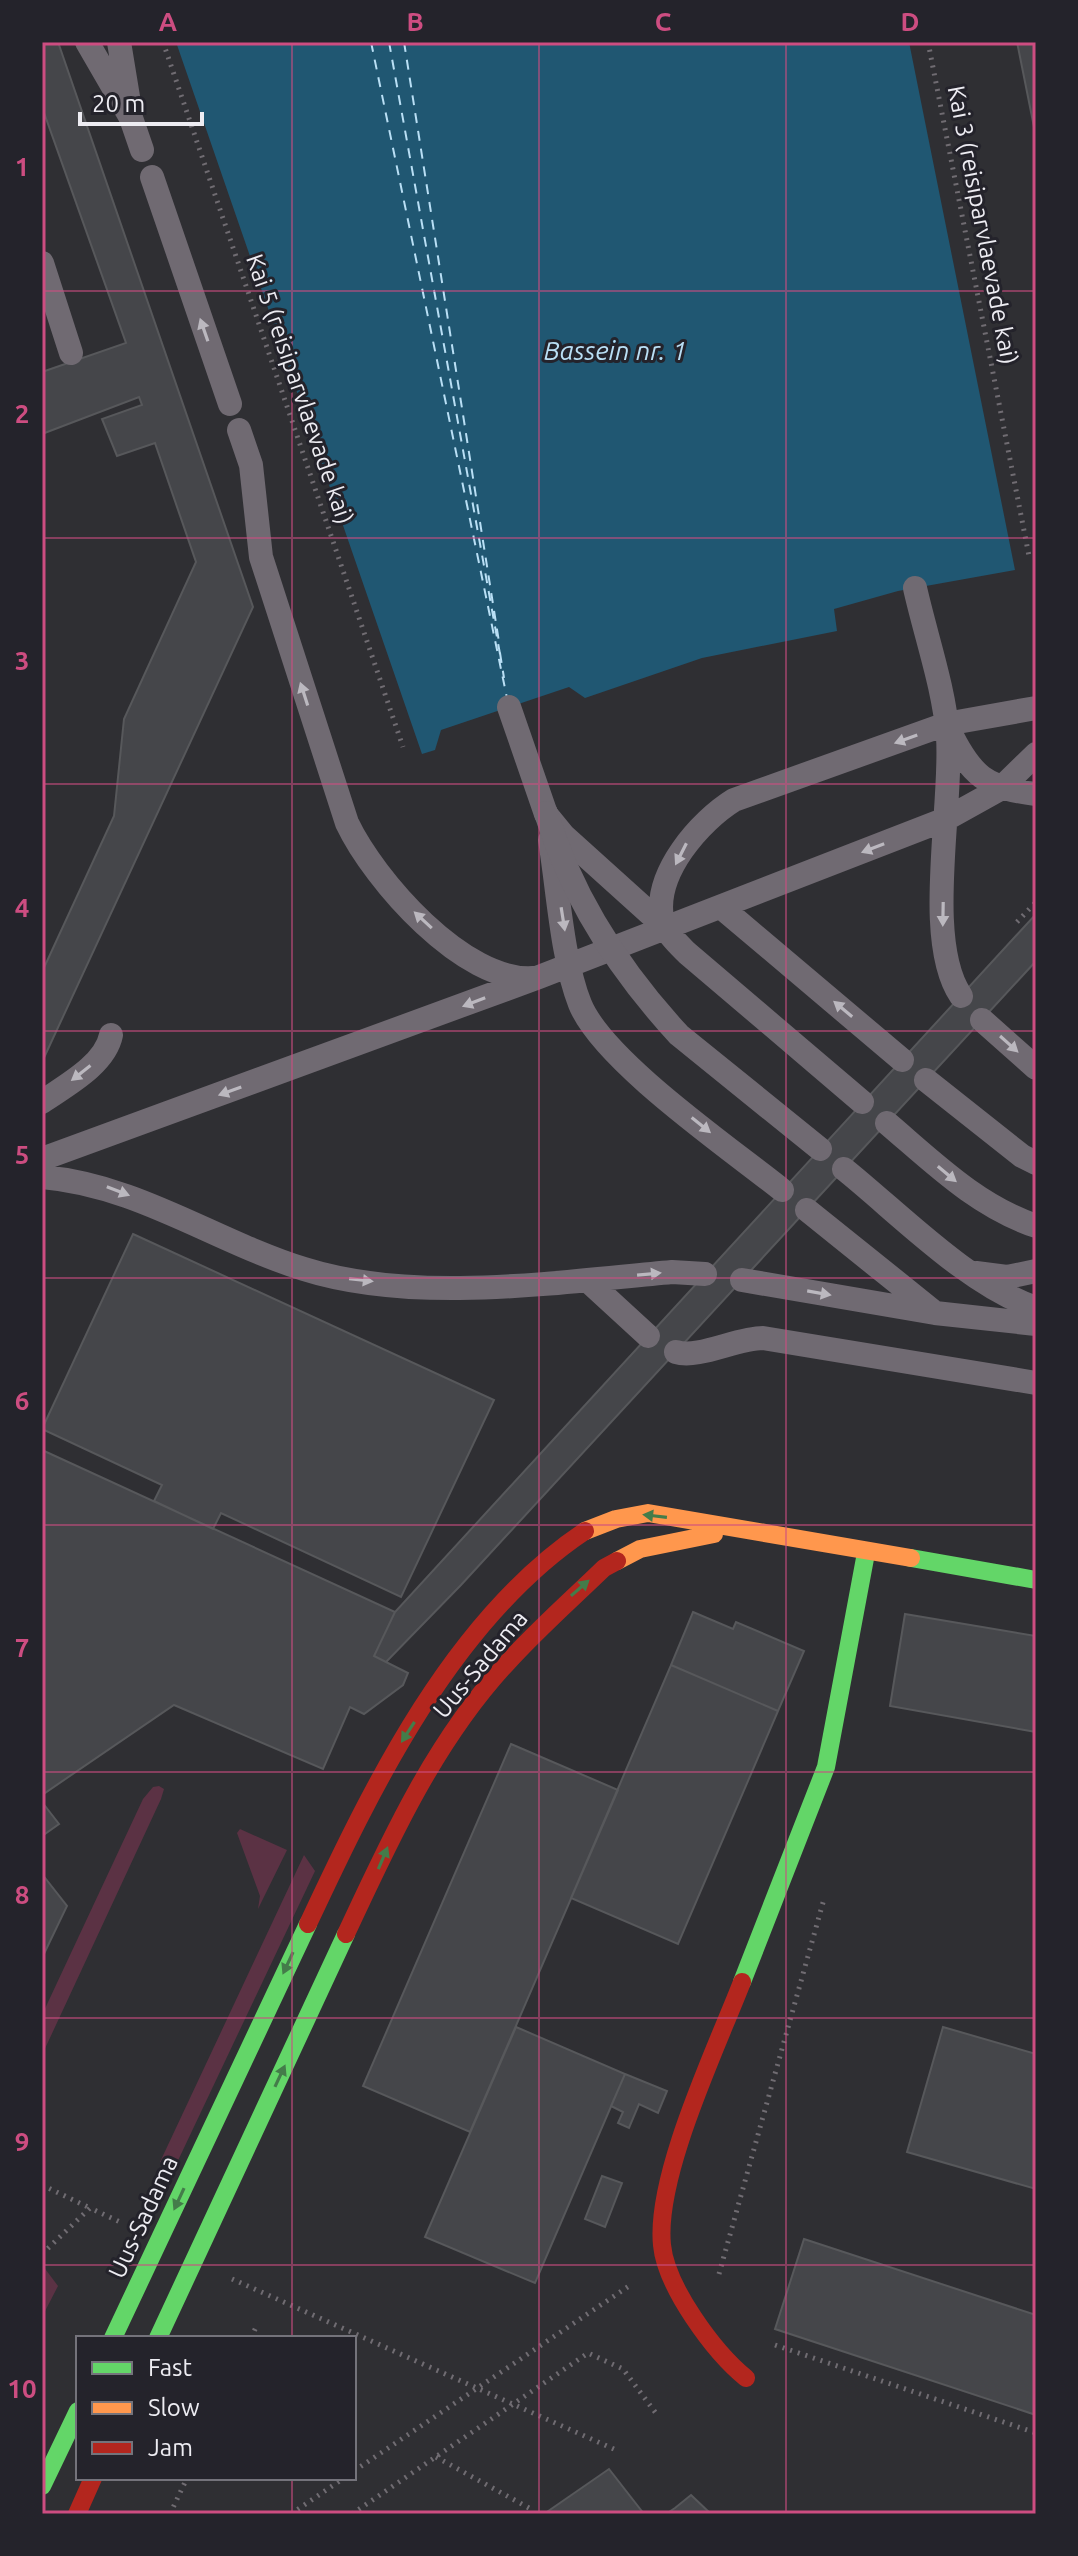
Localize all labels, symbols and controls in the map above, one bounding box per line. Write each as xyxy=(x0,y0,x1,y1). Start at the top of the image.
text: A xyxy=(159,7,178,36)
text: B xyxy=(406,7,424,36)
text: C xyxy=(655,7,672,36)
text: D xyxy=(901,7,919,36)
scale bar xyxy=(80,76,202,126)
street label: Kai 3 (reisiparvlaevade kai) xyxy=(943,83,1023,367)
text: 20 m xyxy=(92,90,145,117)
text: 1 xyxy=(15,152,29,181)
street label: Kai 5 (reisiparvlaevade kai) xyxy=(241,251,359,527)
one-way arrow xyxy=(198,318,210,342)
water label: Bassein nr. 1 xyxy=(544,336,686,365)
text: 2 xyxy=(15,399,29,428)
text: 3 xyxy=(15,646,29,675)
one-way arrow xyxy=(298,682,310,706)
one-way arrow xyxy=(894,733,918,745)
one-way arrow xyxy=(674,842,687,865)
one-way arrow xyxy=(861,842,885,855)
text: 4 xyxy=(15,893,29,922)
one-way arrow xyxy=(937,902,949,927)
one-way arrow xyxy=(557,906,570,931)
one-way arrow xyxy=(414,911,433,929)
one-way arrow xyxy=(462,996,486,1009)
one-way arrow xyxy=(833,1001,853,1018)
one-way arrow xyxy=(998,1035,1018,1052)
one-way arrow xyxy=(71,1064,92,1080)
one-way arrow xyxy=(218,1085,242,1098)
one-way arrow xyxy=(691,1116,711,1133)
text: 5 xyxy=(15,1140,29,1169)
one-way arrow xyxy=(936,1165,956,1182)
one-way arrow xyxy=(106,1185,130,1198)
one-way arrow xyxy=(637,1268,662,1281)
one-way arrow xyxy=(349,1274,374,1287)
one-way arrow xyxy=(807,1287,832,1300)
text: 6 xyxy=(15,1386,29,1415)
one-way arrow xyxy=(643,1509,668,1522)
one-way arrow xyxy=(570,1580,590,1597)
street label: Uus-Sadama xyxy=(427,1605,533,1723)
text: 7 xyxy=(15,1633,29,1662)
one-way arrow xyxy=(400,1722,415,1743)
one-way arrow xyxy=(376,1846,389,1870)
text: 8 xyxy=(15,1880,29,1909)
one-way arrow xyxy=(281,1951,295,1974)
one-way arrow xyxy=(273,2065,287,2088)
text: 9 xyxy=(15,2127,29,2156)
street label: Uus-Sadama xyxy=(103,2152,183,2282)
one-way arrow xyxy=(172,2187,186,2210)
legend xyxy=(76,2336,356,2480)
text: Fast xyxy=(148,2354,192,2381)
text: 10 xyxy=(7,2374,37,2403)
text: Slow xyxy=(148,2394,200,2421)
text: Jam xyxy=(148,2434,193,2461)

